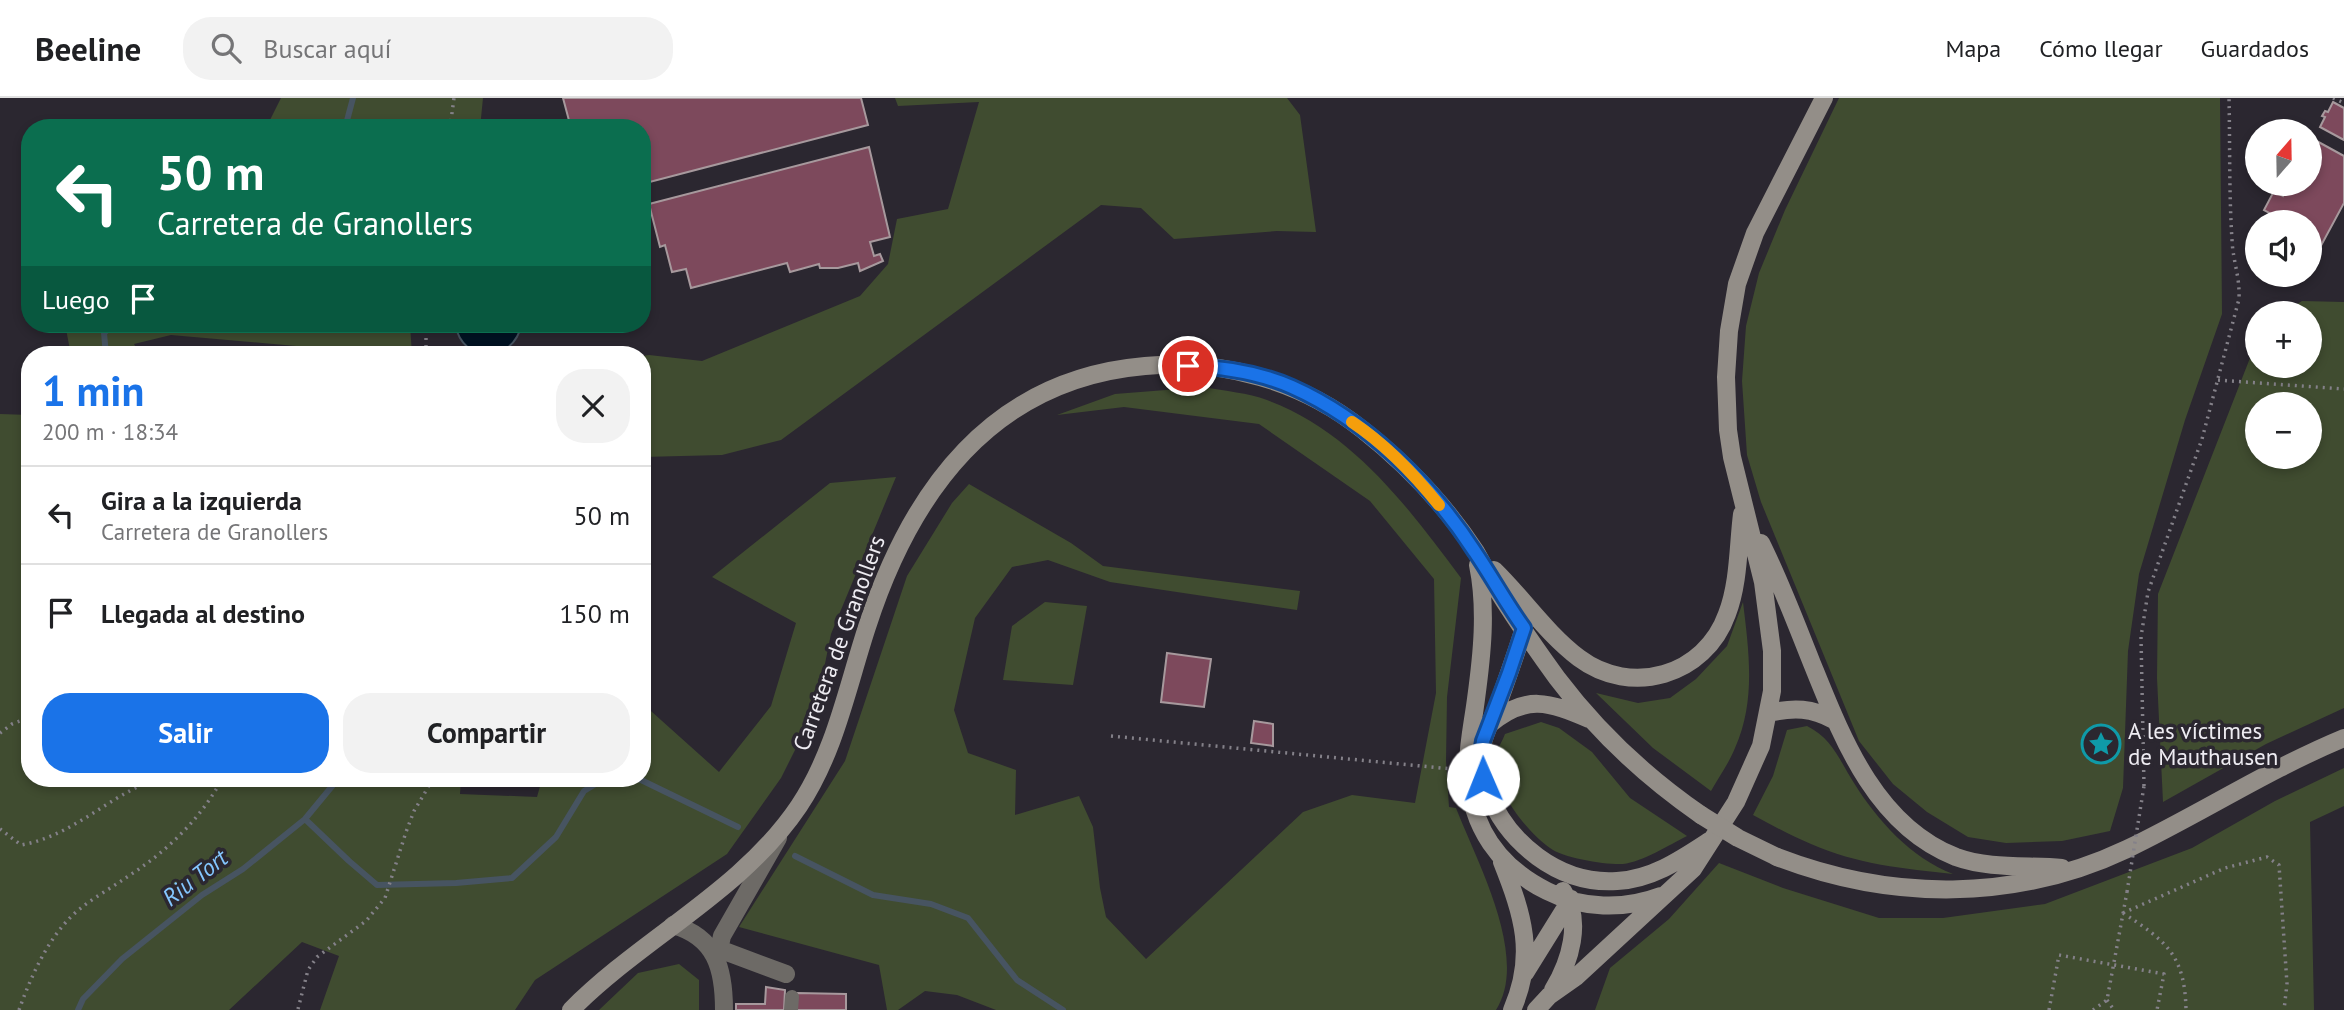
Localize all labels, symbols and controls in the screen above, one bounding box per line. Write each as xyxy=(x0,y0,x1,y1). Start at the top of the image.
search box xyxy=(183,17,673,80)
text: Beeline xyxy=(35,27,141,70)
icon: search xyxy=(207,29,245,67)
text: Buscar aquí xyxy=(263,32,392,65)
text: Mapa xyxy=(1945,33,2001,64)
text: Cómo llegar xyxy=(2039,33,2163,64)
text: Guardados xyxy=(2201,33,2309,64)
north arrow xyxy=(2245,119,2322,196)
map controls xyxy=(2245,119,2322,469)
text: 50 m xyxy=(157,140,264,204)
icon: left xyxy=(42,147,133,238)
text: Carretera de Granollers xyxy=(157,202,473,244)
button: sound xyxy=(2245,210,2322,287)
icon: arrive xyxy=(124,280,162,318)
text: Luego xyxy=(42,283,110,316)
button: + xyxy=(2245,301,2322,378)
pin xyxy=(1158,336,1218,396)
icon: arrive xyxy=(1169,347,1207,385)
text: 1 min xyxy=(42,363,144,418)
button: close xyxy=(556,369,630,443)
button: − xyxy=(2245,392,2322,469)
text: 200 m · 18:34 xyxy=(42,417,178,446)
text: Gira a la izquierda xyxy=(101,484,302,517)
icon: left xyxy=(42,496,80,534)
text: 50 m xyxy=(574,499,630,532)
text: Carretera de Granollers xyxy=(101,517,328,546)
street label: Carretera de Granollers xyxy=(786,531,891,754)
icon: arrive xyxy=(42,594,80,632)
text: Llegada al destino xyxy=(101,597,305,630)
text: 150 m xyxy=(559,597,630,630)
button: Salir xyxy=(42,693,329,773)
button: Compartir xyxy=(343,693,630,773)
place label: A les víctimes de Mauthausen xyxy=(2128,716,2278,771)
place icon: A les víctimes de Mauthausen xyxy=(2080,723,2122,765)
position arrow xyxy=(1446,742,1520,816)
water label: Riu Tort xyxy=(156,841,235,913)

